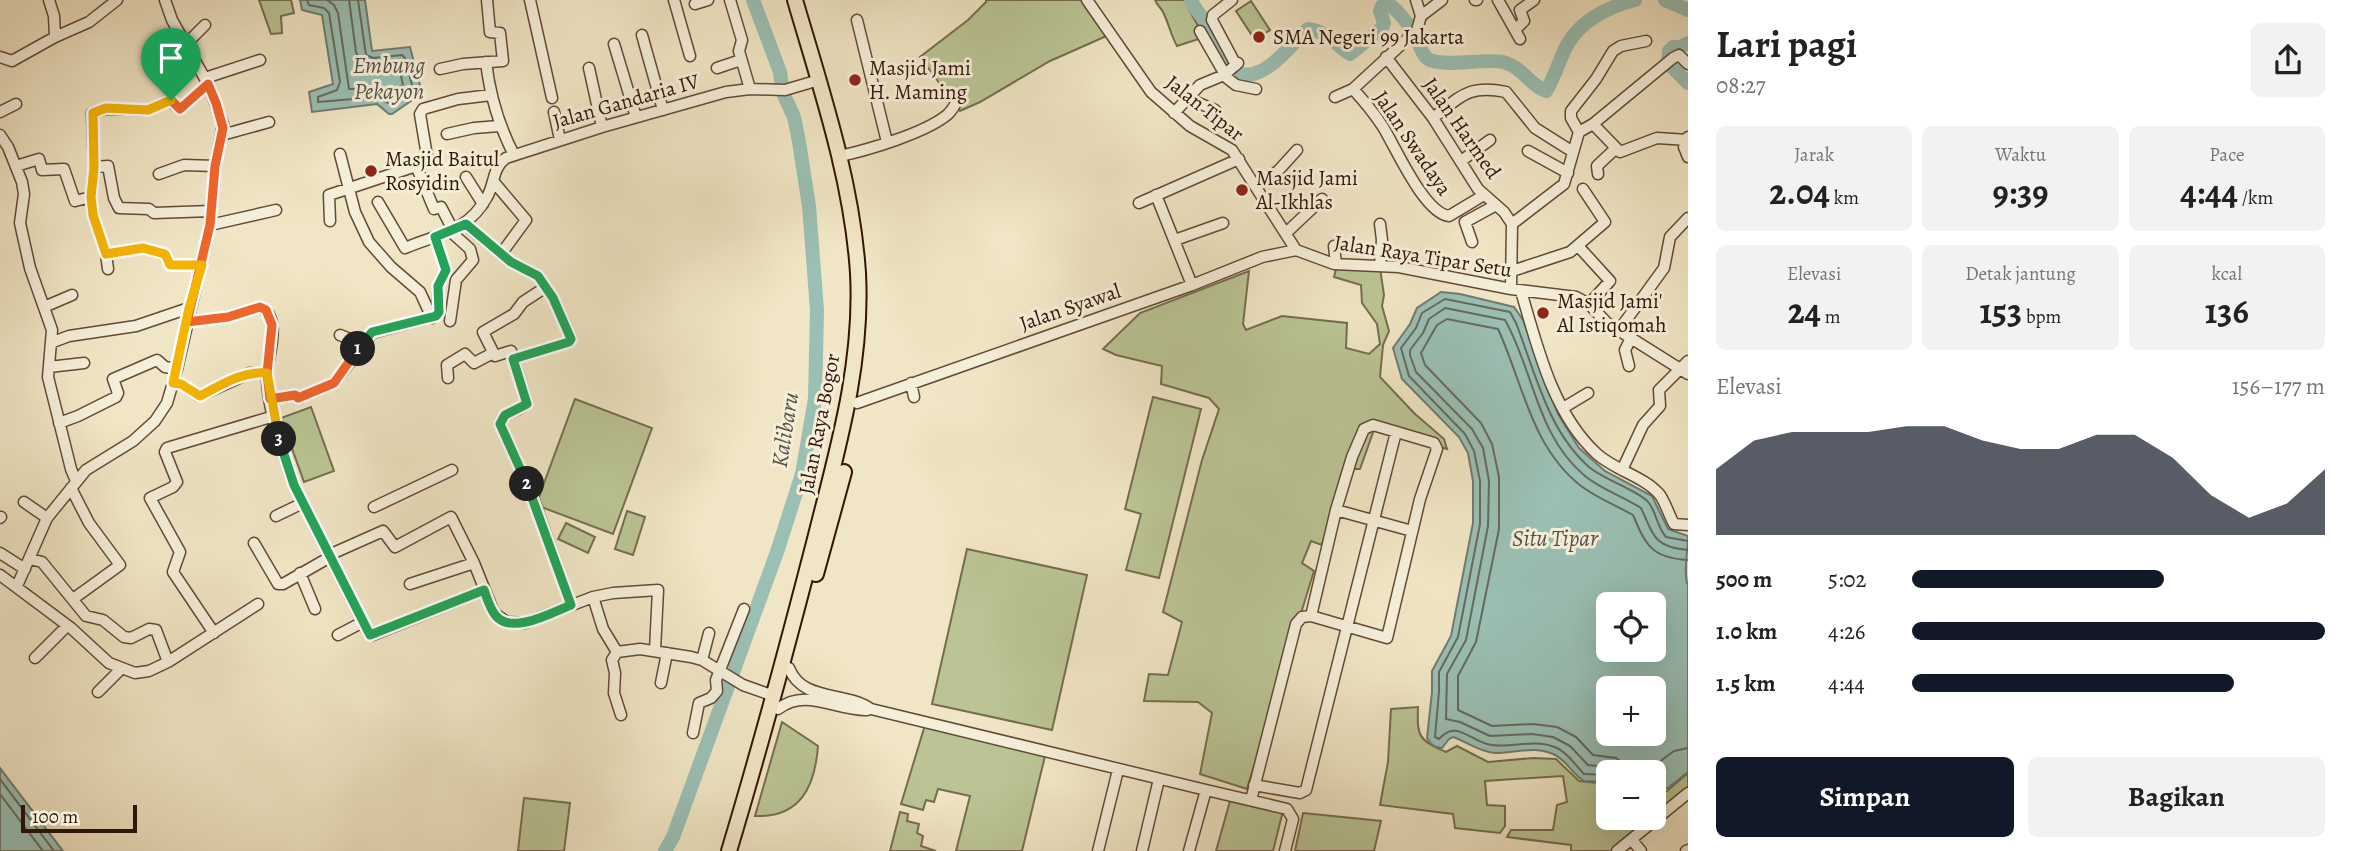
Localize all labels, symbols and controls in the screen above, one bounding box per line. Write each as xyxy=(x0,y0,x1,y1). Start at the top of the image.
text: Lari pagi xyxy=(1716,18,1857,70)
place label: SMA Negeri 99 Jakarta xyxy=(1273,23,1464,51)
button: share xyxy=(2251,23,2325,97)
pin xyxy=(141,28,201,100)
marker: SMA Negeri 99 Jakarta xyxy=(1251,29,1267,45)
icon: arrive xyxy=(152,39,190,77)
water label: Embung Pekayon xyxy=(353,50,425,107)
place label: Masjid Jami H. Maming xyxy=(869,54,971,106)
street label: Jalan Gandaria IV xyxy=(550,67,703,135)
street label: Jalan Tipar xyxy=(1160,69,1250,147)
text: 08:27 xyxy=(1716,70,1765,101)
marker: Masjid Jami H. Maming xyxy=(847,72,863,88)
street label: Jalan Harmed xyxy=(1417,72,1508,185)
street label: Jalan Swadaya xyxy=(1368,85,1459,201)
text: Jarak xyxy=(1794,142,1834,168)
text: Waktu xyxy=(1995,142,2046,168)
text: Pace xyxy=(2209,142,2244,168)
place label: Masjid Baitul Rosyidin xyxy=(385,145,499,197)
marker: Masjid Baitul Rosyidin xyxy=(363,163,379,179)
place label: Masjid Jami Al-Ikhlas xyxy=(1255,164,1358,216)
text: 2.04 xyxy=(1769,168,1830,216)
text: 9:39 xyxy=(1993,168,2048,216)
text: 4:44 xyxy=(2180,168,2238,216)
marker: Masjid Jami Al-Ikhlas xyxy=(1234,182,1250,198)
text: km xyxy=(1830,185,1859,211)
text: /km xyxy=(2238,185,2273,211)
street label: Jalan Raya Tipar Setu xyxy=(1332,228,1515,284)
text: Elevasi xyxy=(1787,261,1841,287)
text: Detak jantung xyxy=(1965,261,2076,287)
text: kcal xyxy=(2212,261,2242,287)
street label: Jalan Syawal xyxy=(1016,277,1124,337)
place label: Masjid Jami' Al Istiqomah xyxy=(1556,287,1666,339)
text: 24 xyxy=(1788,287,1821,335)
text: 153 xyxy=(1980,287,2022,335)
text: 136 xyxy=(2205,287,2249,335)
text: m xyxy=(1821,304,1841,330)
text: bpm xyxy=(2022,304,2061,330)
marker: Masjid Jami' Al Istiqomah xyxy=(1535,305,1551,321)
pin: 1 xyxy=(340,332,376,366)
text: 1 xyxy=(354,335,361,361)
street label: Jalan Raya Bogor xyxy=(792,351,846,497)
text: Elevasi xyxy=(1716,371,1782,402)
text: 156–177 m xyxy=(2232,371,2325,402)
water label: Kalibaru xyxy=(764,390,806,470)
pin: 3 xyxy=(262,422,296,457)
text: 3 xyxy=(274,425,283,451)
pin: 2 xyxy=(510,466,544,502)
text: 2 xyxy=(522,470,531,496)
water label: Situ Tipar xyxy=(1512,523,1599,554)
text: 500 m xyxy=(1716,564,1772,595)
text: 5:02 xyxy=(1828,564,1867,595)
map controls xyxy=(1596,592,1666,830)
button: locate xyxy=(1596,592,1666,662)
text: 1.0 km xyxy=(1716,616,1777,647)
text: 4:26 xyxy=(1828,616,1865,647)
text: 1.5 km xyxy=(1716,668,1776,699)
text: 4:44 xyxy=(1828,668,1865,699)
button: + xyxy=(1596,676,1666,746)
button: Simpan xyxy=(1716,757,2014,837)
button: Bagikan xyxy=(2028,757,2325,837)
button: − xyxy=(1596,760,1666,830)
scale bar xyxy=(21,802,136,834)
text: 100 m xyxy=(32,804,78,830)

